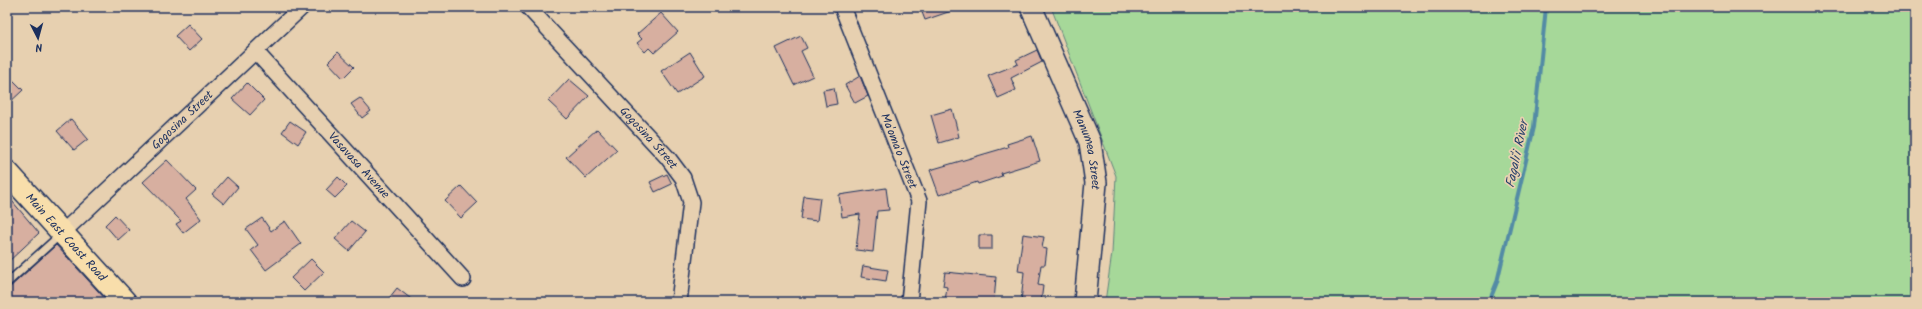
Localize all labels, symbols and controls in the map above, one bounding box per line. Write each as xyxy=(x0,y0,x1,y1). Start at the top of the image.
north arrow xyxy=(18,18,58,58)
text: N xyxy=(34,38,43,56)
street label: Gogosina Street xyxy=(147,86,218,154)
street label: Gogosina Street xyxy=(615,102,682,174)
street label: Manumea Street xyxy=(1067,106,1105,191)
street label: Ma'oma'o Street xyxy=(875,111,922,192)
water label: Fagali'i River xyxy=(1500,116,1535,190)
street label: Vasavasa Avenue xyxy=(323,128,395,203)
street label: Main East Coast Road xyxy=(21,189,112,287)

